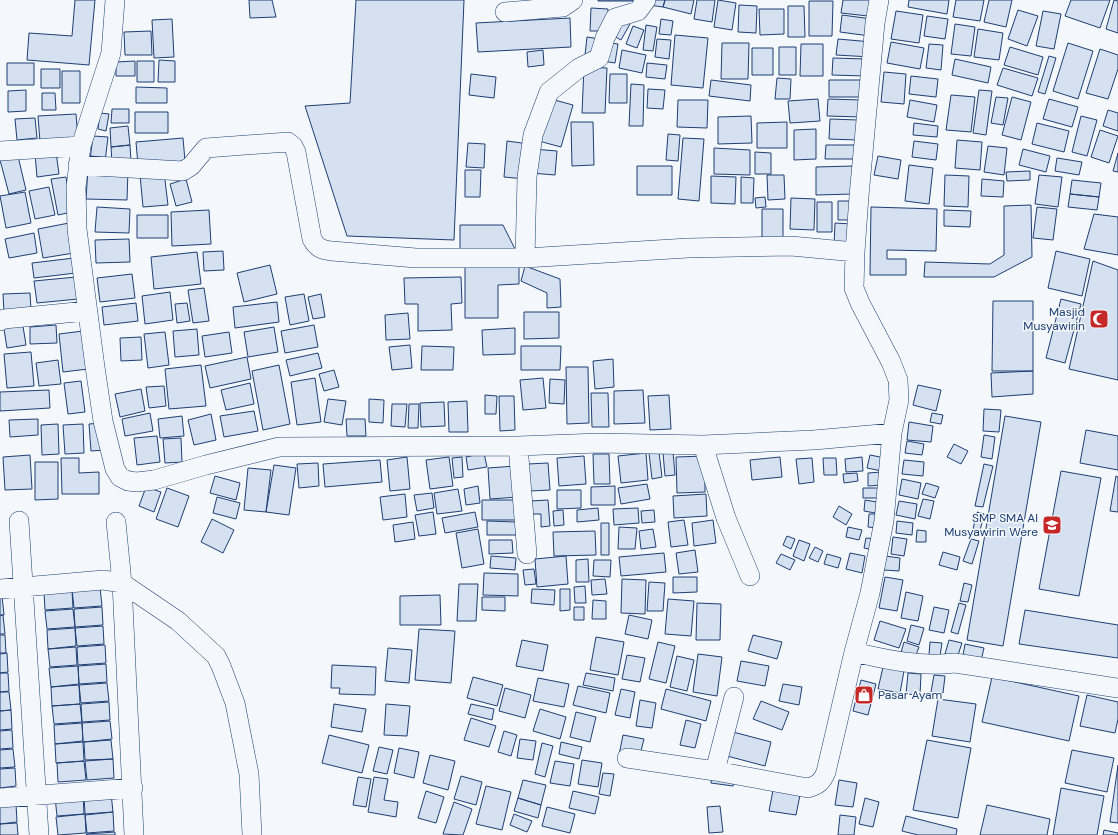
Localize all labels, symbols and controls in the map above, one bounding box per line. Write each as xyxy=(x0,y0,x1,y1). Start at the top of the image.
place label: Masjid Musyawirin xyxy=(1023,304,1085,334)
mosque icon: Masjid Musyawirin xyxy=(1088,308,1110,330)
place label: SMP SMA Al Musyawirin Were xyxy=(944,510,1038,540)
school or university icon: SMP SMA Al Musyawirin Were xyxy=(1041,514,1063,536)
shop icon: Pasar Ayam xyxy=(853,684,875,706)
place label: Pasar Ayam xyxy=(878,687,942,703)

